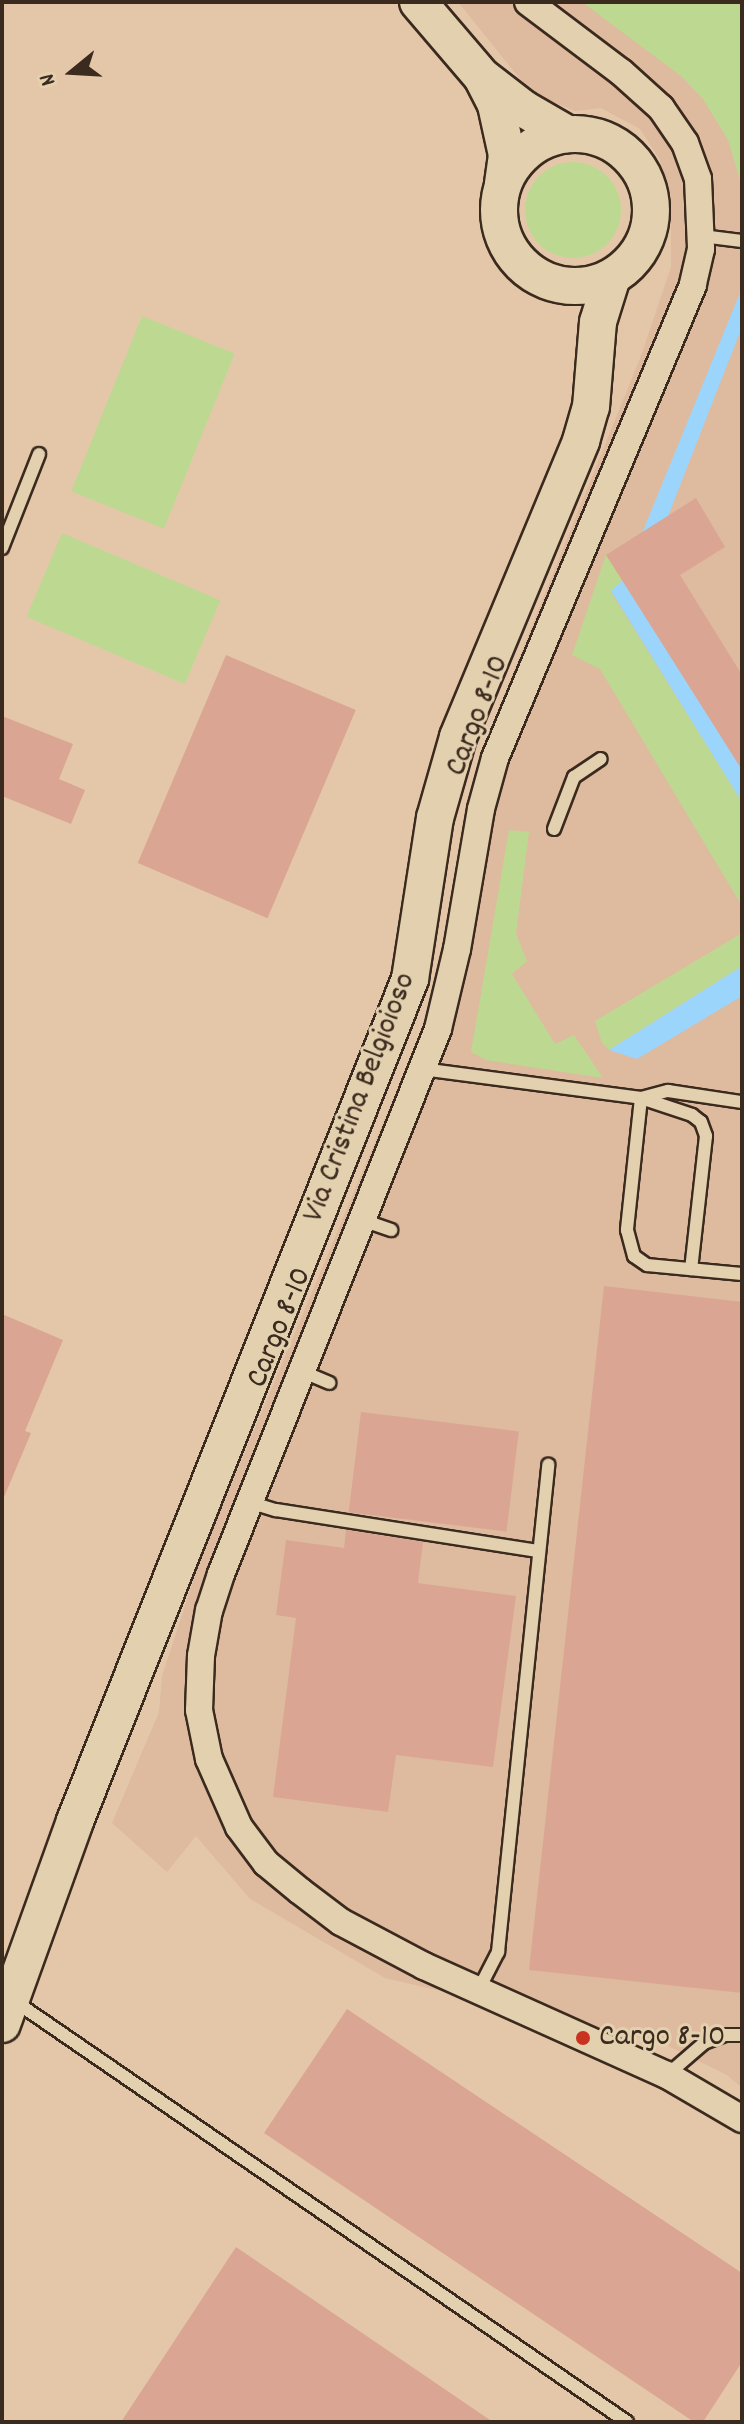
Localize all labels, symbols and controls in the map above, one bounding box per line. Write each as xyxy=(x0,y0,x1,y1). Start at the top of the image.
north arrow xyxy=(32,32,112,112)
text: N xyxy=(32,70,65,90)
street label: Cargo 8-10 xyxy=(438,650,520,782)
street label: Via Cristina Belgioioso xyxy=(296,968,426,1228)
street label: Cargo 8-10 xyxy=(240,1262,322,1394)
place label: Cargo 8-10 xyxy=(599,2019,725,2057)
marker: Cargo 8-10 xyxy=(574,2029,592,2047)

